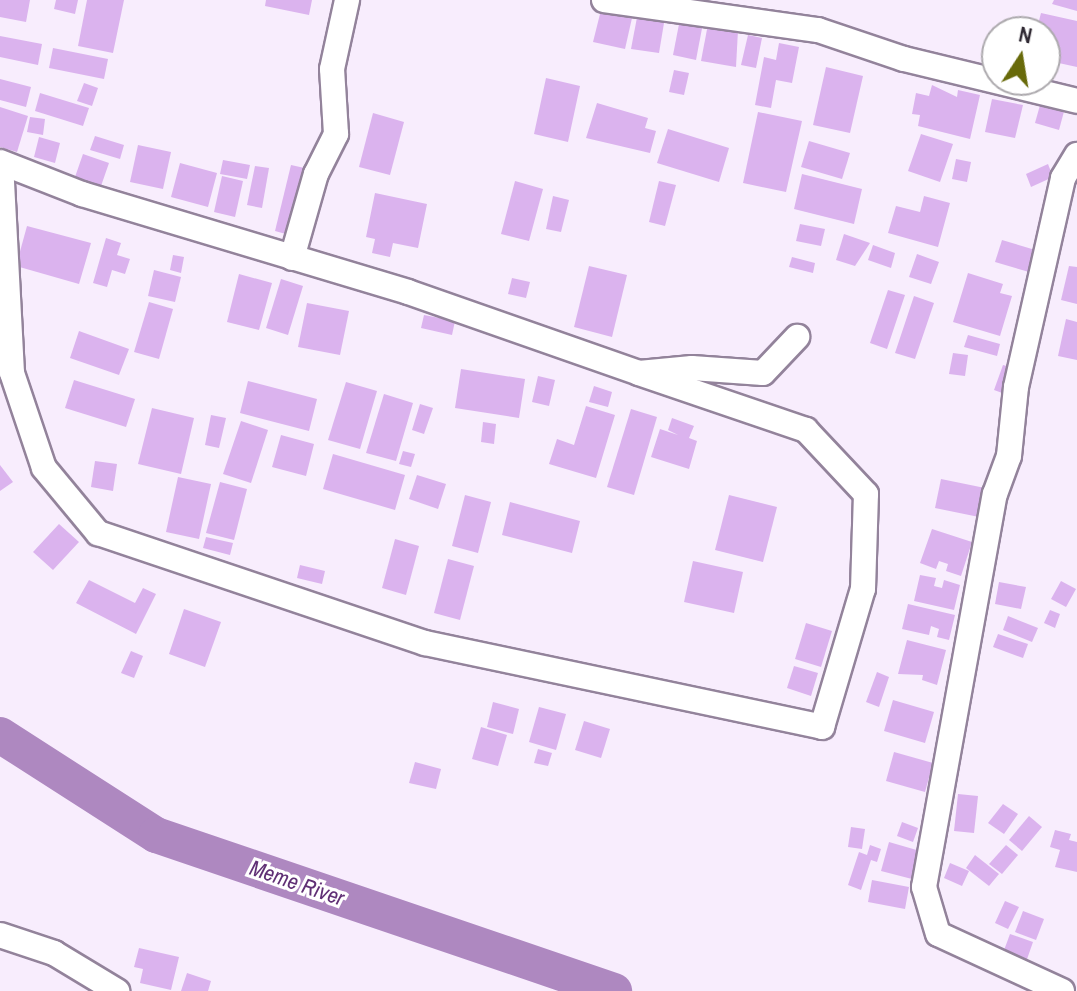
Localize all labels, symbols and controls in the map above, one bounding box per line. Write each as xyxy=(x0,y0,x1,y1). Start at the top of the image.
north arrow xyxy=(981,16,1061,96)
text: N xyxy=(1016,18,1035,51)
water label: Meme River xyxy=(246,855,348,911)

